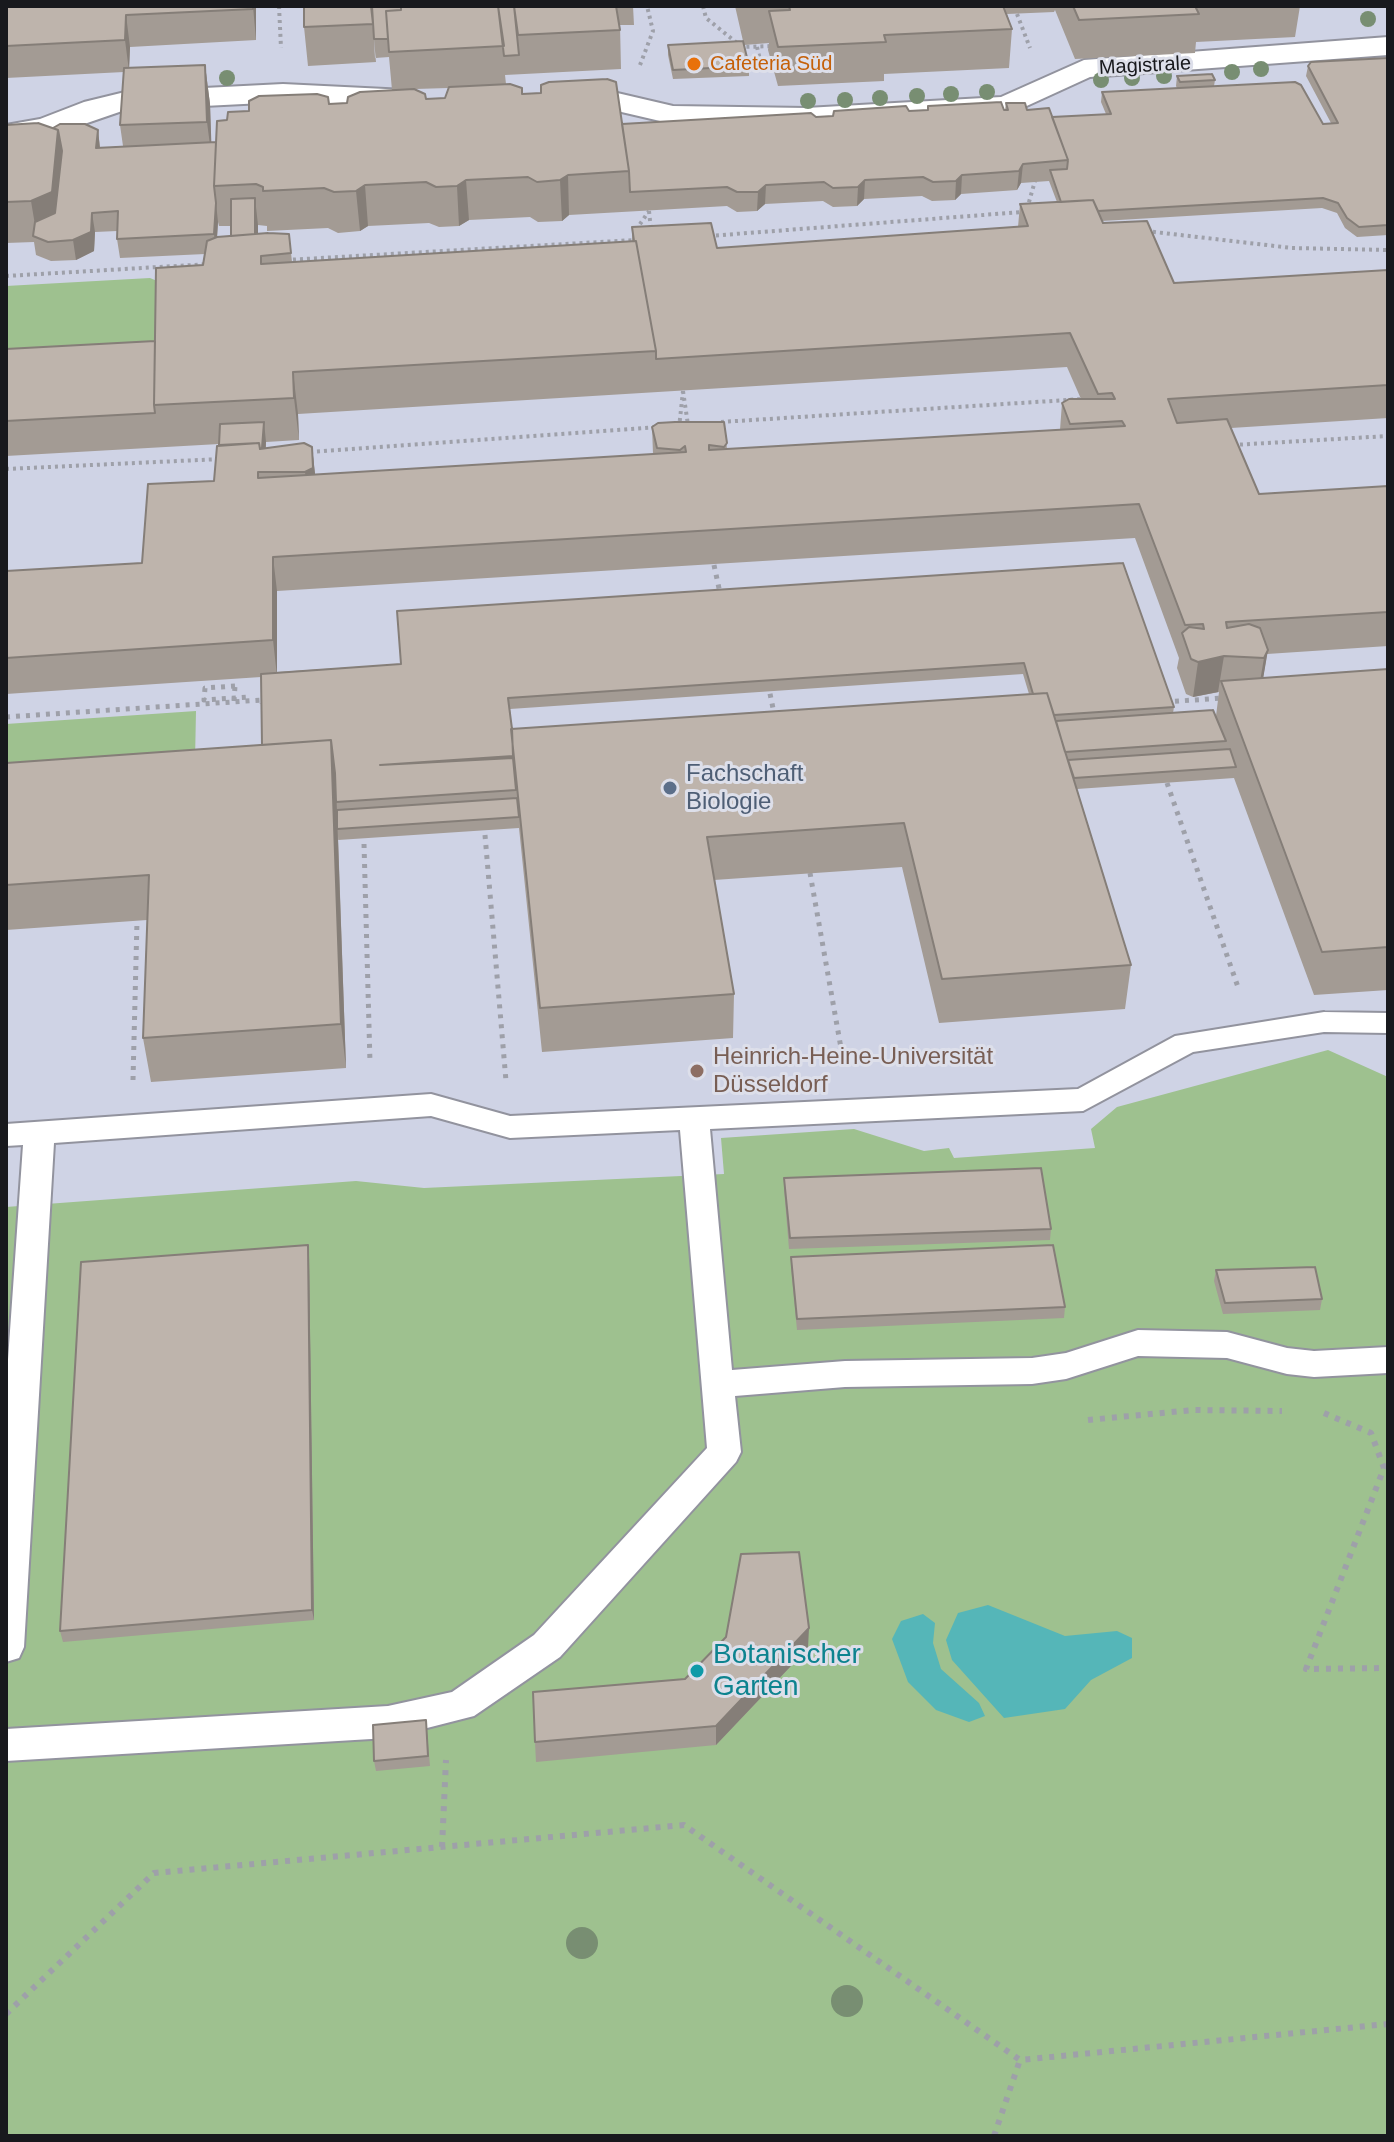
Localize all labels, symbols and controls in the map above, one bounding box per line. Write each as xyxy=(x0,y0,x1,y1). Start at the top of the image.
place label: Cafeteria Süd xyxy=(710,52,832,76)
street label: Magistrale xyxy=(1098,52,1192,80)
marker: Cafeteria Süd xyxy=(685,55,703,73)
place label: Fachschaft Biologie xyxy=(686,760,803,816)
marker: Fachschaft Biologie xyxy=(661,779,679,797)
place label: Heinrich-Heine-Universität Düsseldorf xyxy=(713,1043,993,1099)
marker: Heinrich-Heine-Universität Düsseldorf xyxy=(688,1062,706,1080)
place label: Botanischer Garten xyxy=(713,1638,861,1704)
marker: Botanischer Garten xyxy=(688,1662,706,1680)

